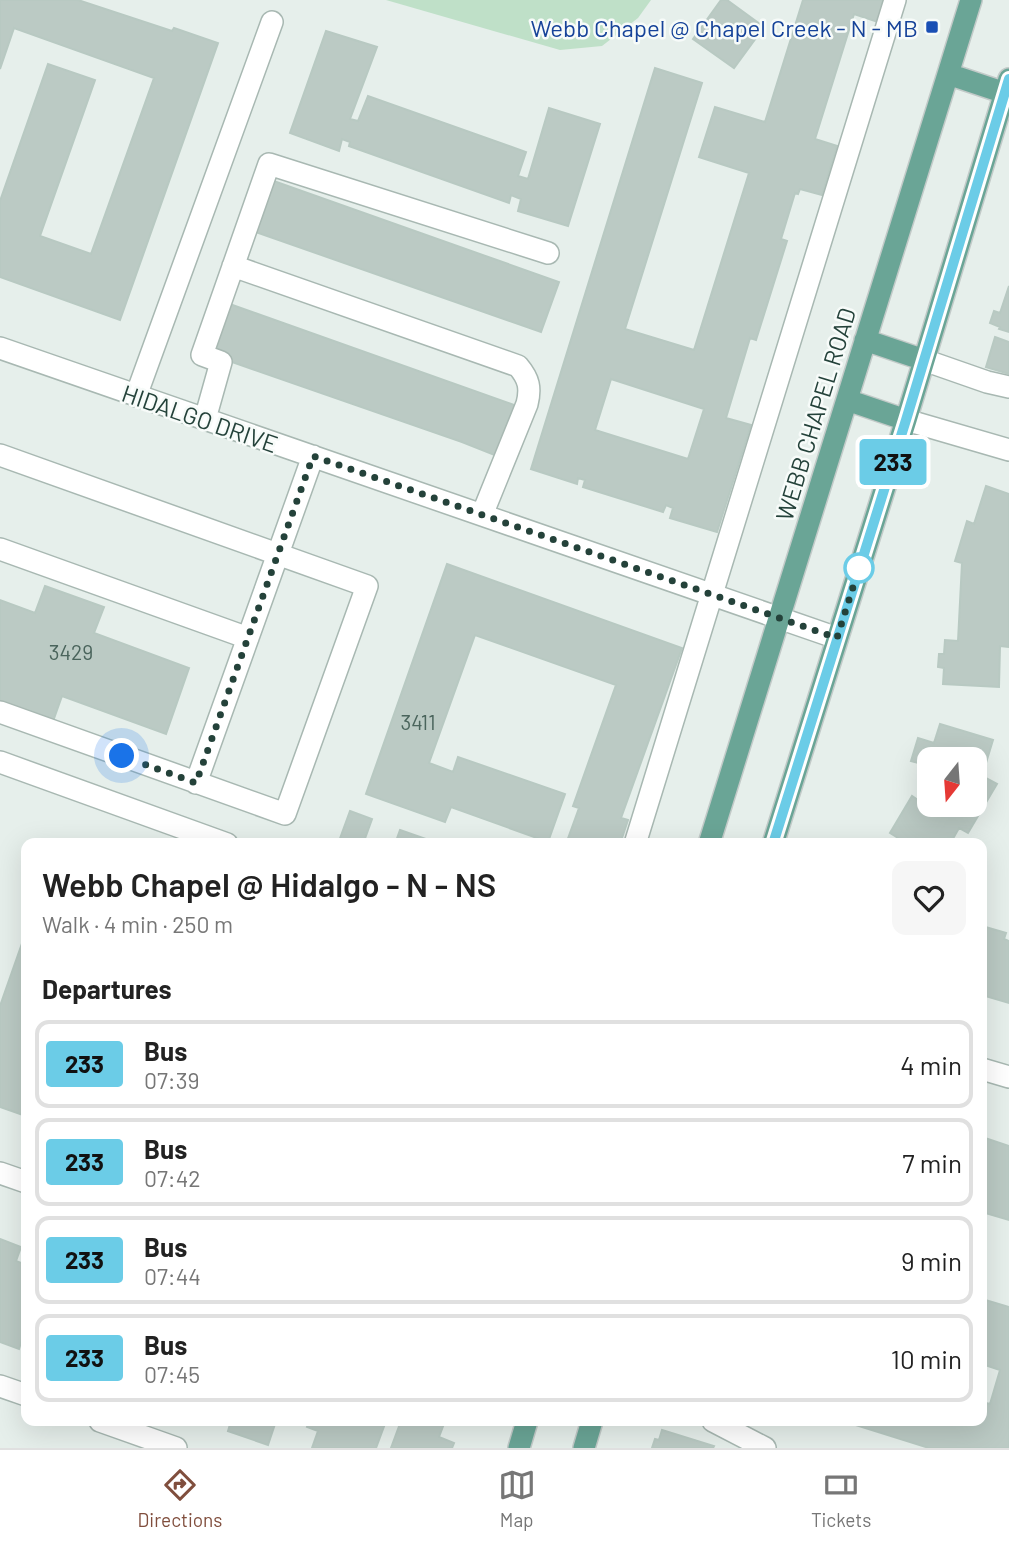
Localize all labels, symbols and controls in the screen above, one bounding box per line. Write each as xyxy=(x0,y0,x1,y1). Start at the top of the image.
place label: Webb Chapel @ Chapel Creek - N - MB xyxy=(530,13,918,42)
marker: Webb Chapel @ Chapel Creek - N - MB xyxy=(924,19,940,35)
street label: WEBB CHAPEL ROAD xyxy=(769,304,861,524)
street label: HIDALGO DRIVE xyxy=(118,378,282,458)
line badge: 233 xyxy=(853,439,933,485)
text: 233 xyxy=(873,447,913,476)
unlabelled marker xyxy=(844,553,874,583)
house number: 3429 xyxy=(49,639,93,664)
house number: 3411 xyxy=(400,709,436,734)
your location xyxy=(104,738,139,773)
north arrow xyxy=(917,747,987,817)
map controls xyxy=(917,747,987,817)
button: heart xyxy=(892,861,966,935)
text: Webb Chapel @ Hidalgo - N - NS xyxy=(42,864,496,904)
text: Walk · 4 min · 250 m xyxy=(42,910,233,938)
text: Departures xyxy=(42,973,172,1004)
text: Bus xyxy=(144,1035,187,1066)
text: 233 xyxy=(65,1049,104,1078)
text: 4 min xyxy=(900,1049,962,1080)
text: 07:39 xyxy=(144,1066,200,1094)
text: Bus xyxy=(144,1133,187,1164)
text: 233 xyxy=(65,1147,104,1176)
text: 7 min xyxy=(902,1147,962,1178)
text: 07:42 xyxy=(144,1164,201,1192)
text: Bus xyxy=(144,1231,187,1262)
text: 233 xyxy=(65,1245,104,1274)
text: 9 min xyxy=(901,1245,962,1276)
text: 07:44 xyxy=(144,1262,201,1290)
text: Bus xyxy=(144,1329,187,1360)
text: 233 xyxy=(65,1343,104,1372)
text: 10 min xyxy=(891,1343,962,1374)
text: 07:45 xyxy=(144,1360,200,1388)
tab: Directions xyxy=(138,1466,223,1531)
tab: Map xyxy=(498,1466,536,1531)
tab: Tickets xyxy=(811,1466,871,1531)

